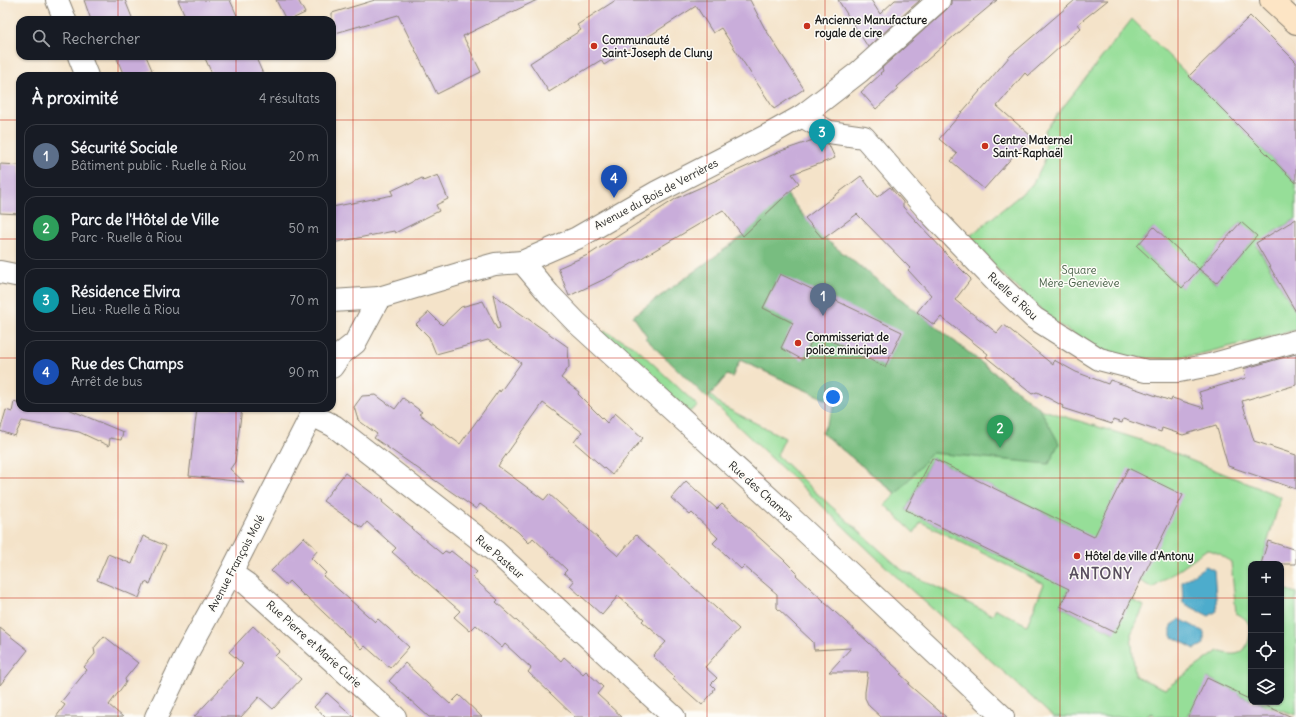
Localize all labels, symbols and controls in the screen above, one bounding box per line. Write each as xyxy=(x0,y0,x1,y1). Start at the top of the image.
place label: Ancienne Manufacture royale de cire xyxy=(815,13,927,41)
search box xyxy=(16,16,336,60)
marker: Ancienne Manufacture royale de cire xyxy=(802,21,812,31)
icon: search xyxy=(30,27,52,49)
text: Rechercher xyxy=(62,29,140,48)
place label: Communauté Saint-Joseph de Cluny xyxy=(602,33,712,61)
marker: Communauté Saint-Joseph de Cluny xyxy=(589,41,599,51)
text: À proximité xyxy=(32,87,118,109)
text: 4 résultats xyxy=(259,90,320,107)
pin: 3 xyxy=(809,119,835,152)
place label: Centre Maternel Saint-Raphaël xyxy=(993,133,1072,161)
text: Sécurité Sociale xyxy=(71,138,178,157)
marker: Centre Maternel Saint-Raphaël xyxy=(980,141,990,151)
text: 1 xyxy=(43,148,49,165)
text: 20 m xyxy=(289,148,319,165)
street label: Avenue du Bois de Verrières xyxy=(592,155,720,233)
text: Bâtiment public · Ruelle à Riou xyxy=(71,157,246,174)
pin: 4 xyxy=(601,165,627,198)
text: Parc de l'Hôtel de Ville xyxy=(71,210,219,229)
text: 2 xyxy=(42,220,50,237)
text: 50 m xyxy=(288,220,319,237)
text: Parc · Ruelle à Riou xyxy=(71,229,182,246)
park label: Square Mère-Geneviève xyxy=(1039,263,1119,290)
street label: Ruelle à Riou xyxy=(985,269,1041,323)
text: Résidence Elvira xyxy=(71,282,180,301)
pin: 1 xyxy=(810,283,836,316)
text: 3 xyxy=(42,292,50,309)
text: 70 m xyxy=(290,292,319,309)
text: Lieu · Ruelle à Riou xyxy=(71,301,180,318)
place label: Commisseriat de police minicipale xyxy=(806,330,889,358)
marker: Commisseriat de police minicipale xyxy=(793,338,803,348)
text: Rue des Champs xyxy=(71,354,184,373)
text: 4 xyxy=(42,364,50,381)
text: 90 m xyxy=(288,364,319,381)
text: Arrêt de bus xyxy=(71,373,142,390)
your location xyxy=(823,387,843,407)
pin: 2 xyxy=(987,415,1013,448)
street label: Rue des Champs xyxy=(726,458,796,524)
street label: Avenue François Molé xyxy=(205,512,267,614)
street label: Rue Pasteur xyxy=(473,532,528,582)
place label: Hôtel de ville d'Antony xyxy=(1085,549,1194,564)
marker: Hôtel de ville d'Antony xyxy=(1072,551,1082,561)
map controls xyxy=(1248,561,1284,705)
button: + xyxy=(1248,561,1284,597)
district label: ANTONY xyxy=(1069,564,1133,583)
button: − xyxy=(1248,597,1284,633)
street label: Rue Pierre et Marie Curie xyxy=(263,598,365,690)
button: locate xyxy=(1248,633,1284,669)
button: layers xyxy=(1248,669,1284,705)

